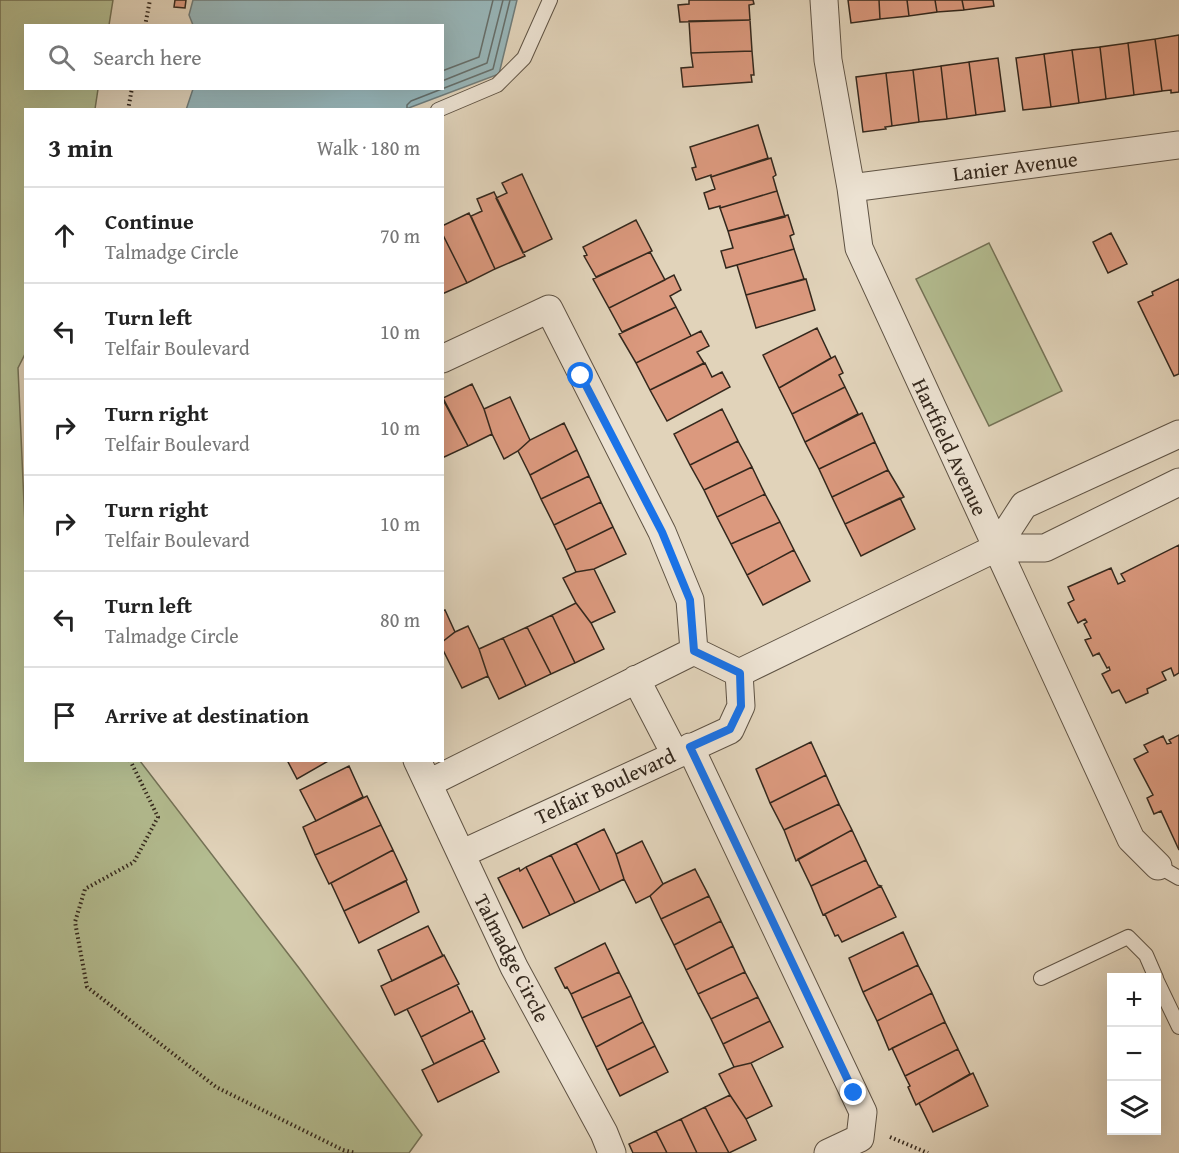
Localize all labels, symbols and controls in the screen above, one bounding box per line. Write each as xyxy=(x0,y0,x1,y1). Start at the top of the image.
search box xyxy=(24,24,444,90)
icon: search xyxy=(45,41,78,74)
text: Search here xyxy=(93,41,202,73)
text: 3 min xyxy=(48,128,113,167)
text: Walk · 180 m xyxy=(317,133,420,162)
street label: Lanier Avenue xyxy=(951,143,1079,189)
text: Continue xyxy=(105,205,194,237)
icon: ahead xyxy=(48,219,81,252)
text: 70 m xyxy=(380,221,420,250)
text: Talmadge Circle xyxy=(105,237,239,266)
text: Turn left xyxy=(105,301,192,333)
icon: left xyxy=(48,315,81,348)
text: 10 m xyxy=(380,317,420,346)
text: Telfair Boulevard xyxy=(105,333,250,362)
route start xyxy=(567,362,593,388)
street label: Hartfield Avenue xyxy=(905,373,996,521)
text: Turn right xyxy=(105,397,208,429)
icon: right xyxy=(48,411,81,444)
text: 10 m xyxy=(380,413,420,442)
text: Telfair Boulevard xyxy=(105,429,250,458)
text: Turn right xyxy=(105,493,208,525)
icon: right xyxy=(48,507,81,540)
text: 10 m xyxy=(380,509,420,538)
text: Telfair Boulevard xyxy=(105,525,250,554)
text: Turn left xyxy=(105,589,192,621)
icon: left xyxy=(48,603,81,636)
text: 80 m xyxy=(380,605,420,634)
text: Talmadge Circle xyxy=(105,621,239,650)
icon: arrive xyxy=(48,699,81,732)
text: Arrive at destination xyxy=(105,699,309,731)
street label: Telfair Boulevard xyxy=(530,740,681,832)
street label: Talmadge Circle xyxy=(466,888,558,1028)
map controls xyxy=(1107,973,1161,1135)
button: + xyxy=(1107,973,1161,1027)
button: − xyxy=(1107,1027,1161,1081)
route end xyxy=(840,1079,866,1105)
button: layers xyxy=(1107,1081,1161,1135)

